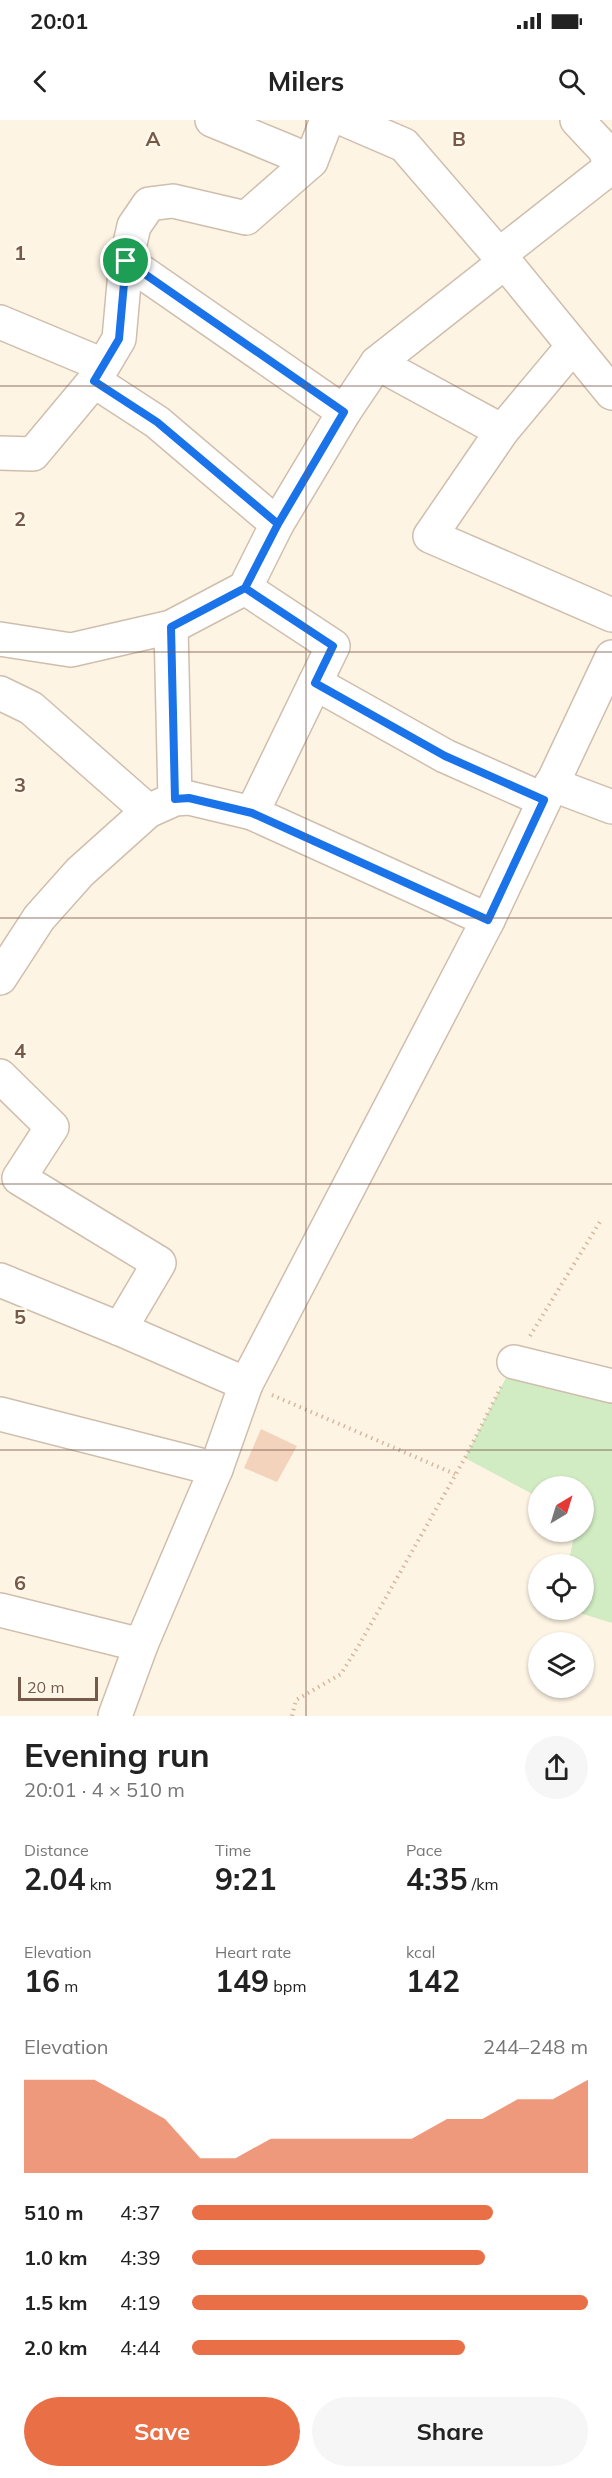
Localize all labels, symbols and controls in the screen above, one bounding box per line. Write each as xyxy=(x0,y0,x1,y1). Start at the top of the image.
text: 20:01 xyxy=(30,7,88,35)
text: Milers xyxy=(268,64,344,98)
icon: back xyxy=(24,65,57,98)
icon: search xyxy=(555,65,588,98)
text: A xyxy=(146,126,161,151)
text: B xyxy=(452,126,466,151)
pin xyxy=(100,235,151,286)
text: 1 xyxy=(14,240,26,265)
icon: arrive xyxy=(109,244,142,277)
text: 2 xyxy=(14,506,26,531)
text: 3 xyxy=(14,772,26,797)
text: 4 xyxy=(14,1038,26,1063)
text: 5 xyxy=(14,1304,26,1329)
north arrow xyxy=(528,1476,594,1542)
map controls xyxy=(528,1476,594,1698)
button: locate xyxy=(528,1554,594,1620)
text: 6 xyxy=(14,1570,26,1595)
button: layers xyxy=(528,1632,594,1698)
scale bar xyxy=(18,1674,98,1702)
text: 20 m xyxy=(27,1677,64,1697)
text: Evening run xyxy=(24,1734,210,1775)
button: share xyxy=(525,1736,588,1799)
text: 20:01 · 4 × 510 m xyxy=(24,1777,185,1802)
text: Distance xyxy=(24,1840,89,1860)
text: Time xyxy=(215,1840,251,1860)
text: Pace xyxy=(406,1840,442,1860)
text: 2.04 xyxy=(24,1860,85,1898)
text: 9:21 xyxy=(215,1860,276,1898)
text: 4:35 xyxy=(406,1860,467,1898)
text: km xyxy=(85,1874,112,1894)
text: /km xyxy=(467,1874,498,1894)
text: Elevation xyxy=(24,1942,92,1962)
text: Heart rate xyxy=(215,1942,291,1962)
text: kcal xyxy=(406,1942,435,1962)
text: 16 xyxy=(24,1962,60,2000)
text: 149 xyxy=(215,1962,269,2000)
text: 142 xyxy=(406,1962,460,2000)
text: m xyxy=(60,1976,78,1996)
text: bpm xyxy=(269,1976,306,1996)
text: Elevation xyxy=(24,2034,109,2059)
text: 244–248 m xyxy=(483,2034,588,2059)
text: 510 m xyxy=(24,2200,83,2225)
text: 4:37 xyxy=(120,2200,161,2225)
text: 1.0 km xyxy=(24,2245,87,2270)
text: 4:39 xyxy=(120,2245,161,2270)
text: 1.5 km xyxy=(24,2290,87,2315)
text: 4:19 xyxy=(120,2290,161,2315)
text: 2.0 km xyxy=(24,2335,87,2360)
text: 4:44 xyxy=(120,2335,161,2360)
button: Save xyxy=(24,2397,300,2466)
button: Share xyxy=(312,2397,588,2466)

